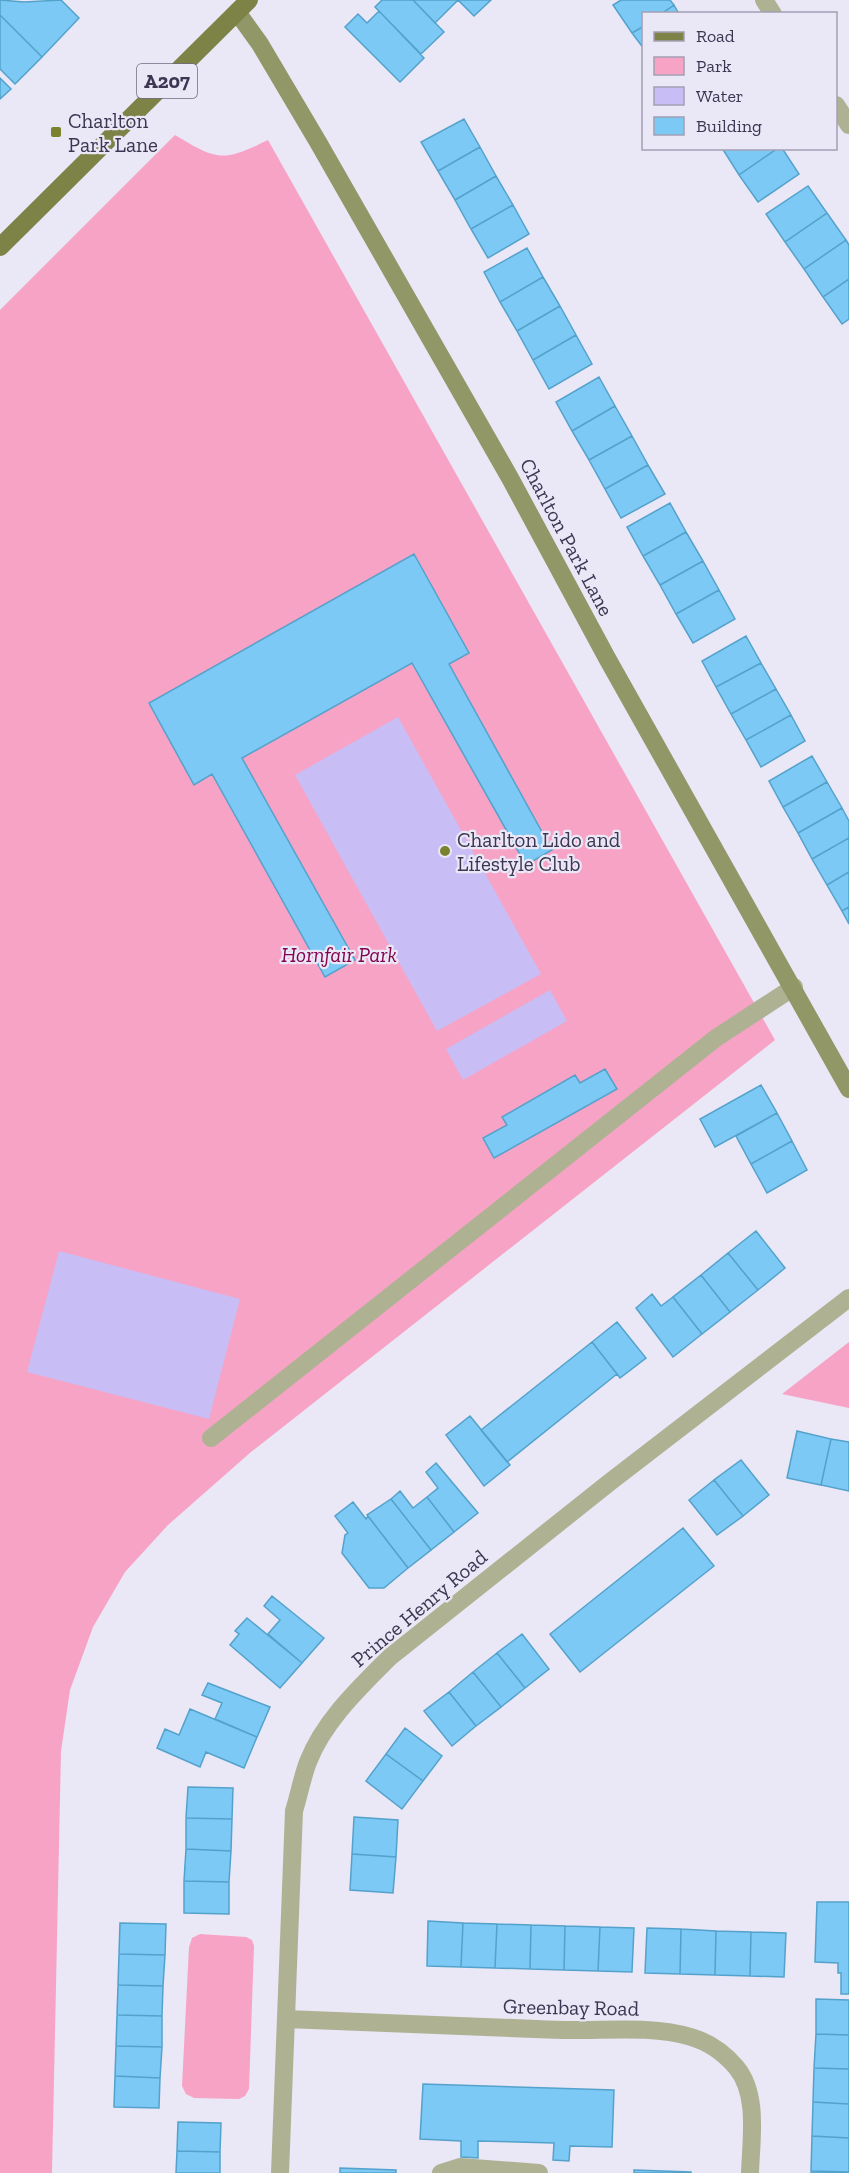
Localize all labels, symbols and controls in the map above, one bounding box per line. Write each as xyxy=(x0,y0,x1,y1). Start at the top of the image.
legend xyxy=(642,12,837,150)
text: Road xyxy=(696,25,735,47)
text: Park xyxy=(696,55,732,77)
road number: A207 xyxy=(137,64,197,98)
text: Water xyxy=(696,85,743,107)
place label: Charlton Park Lane xyxy=(68,108,158,157)
text: Building xyxy=(696,115,762,137)
marker: Charlton Park Lane xyxy=(49,125,63,139)
street label: Charlton Park Lane xyxy=(515,454,619,620)
place label: Charlton Lido and Lifestyle Club xyxy=(457,827,621,876)
marker: Charlton Lido and Lifestyle Club xyxy=(438,844,452,858)
park label: Hornfair Park xyxy=(281,942,397,967)
street label: Prince Henry Road xyxy=(346,1544,492,1672)
street label: Greenbay Road xyxy=(503,1993,640,2021)

